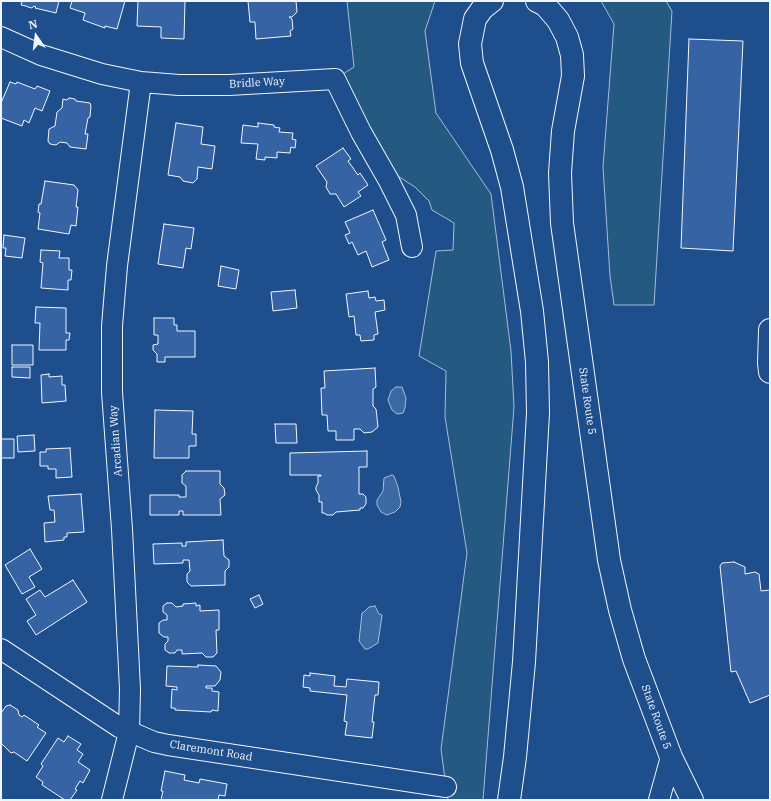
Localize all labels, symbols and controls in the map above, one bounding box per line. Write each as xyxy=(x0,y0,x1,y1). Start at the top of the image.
north arrow xyxy=(16,16,56,56)
text: N xyxy=(27,17,39,32)
street label: Bridle Way xyxy=(229,75,285,91)
street label: State Route 5 xyxy=(576,367,598,435)
street label: Arcadian Way xyxy=(107,405,125,477)
street label: State Route 5 xyxy=(638,683,674,751)
street label: Claremont Road xyxy=(169,738,253,764)

